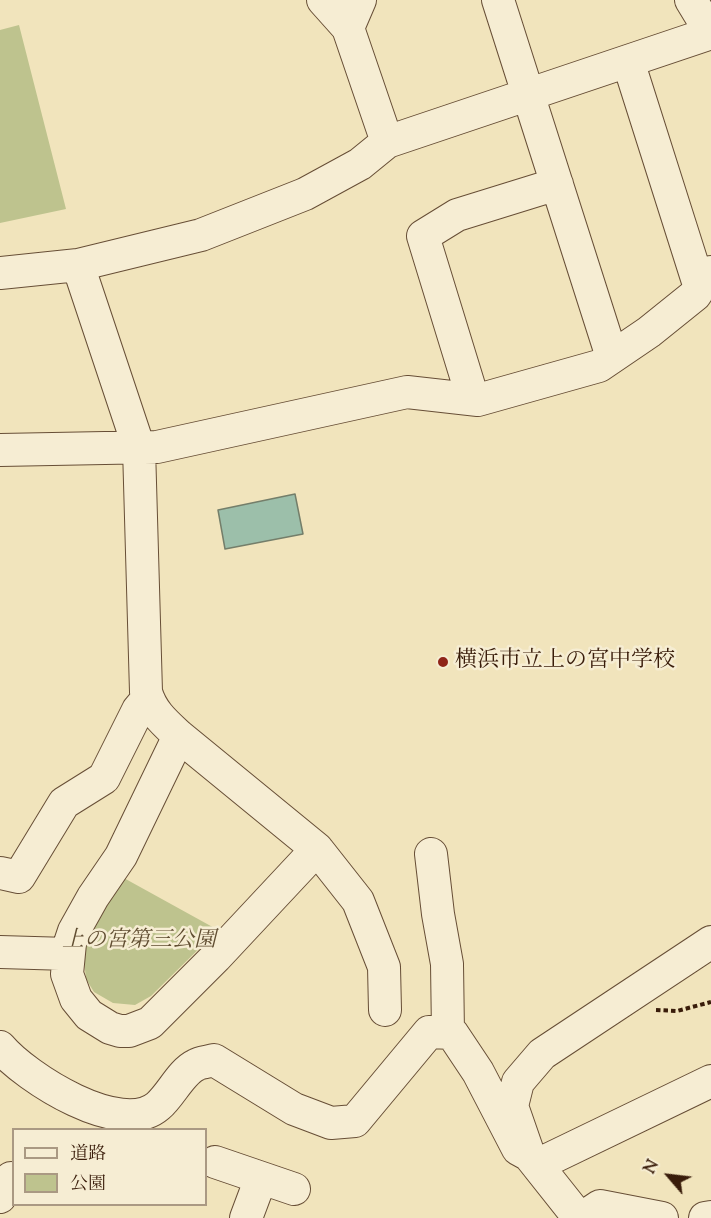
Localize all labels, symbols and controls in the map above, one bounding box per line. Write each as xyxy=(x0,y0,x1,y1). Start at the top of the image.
place label: 横浜市立上の宮中学校 xyxy=(455,649,675,675)
marker: 横浜市立上の宮中学校 xyxy=(436,655,450,669)
park label: 上の宮第三公園 xyxy=(62,929,216,955)
legend xyxy=(12,1128,207,1206)
text: 道路 xyxy=(70,1142,106,1168)
north arrow xyxy=(639,1146,699,1206)
text: N xyxy=(640,1156,666,1178)
text: 公園 xyxy=(70,1172,106,1198)

